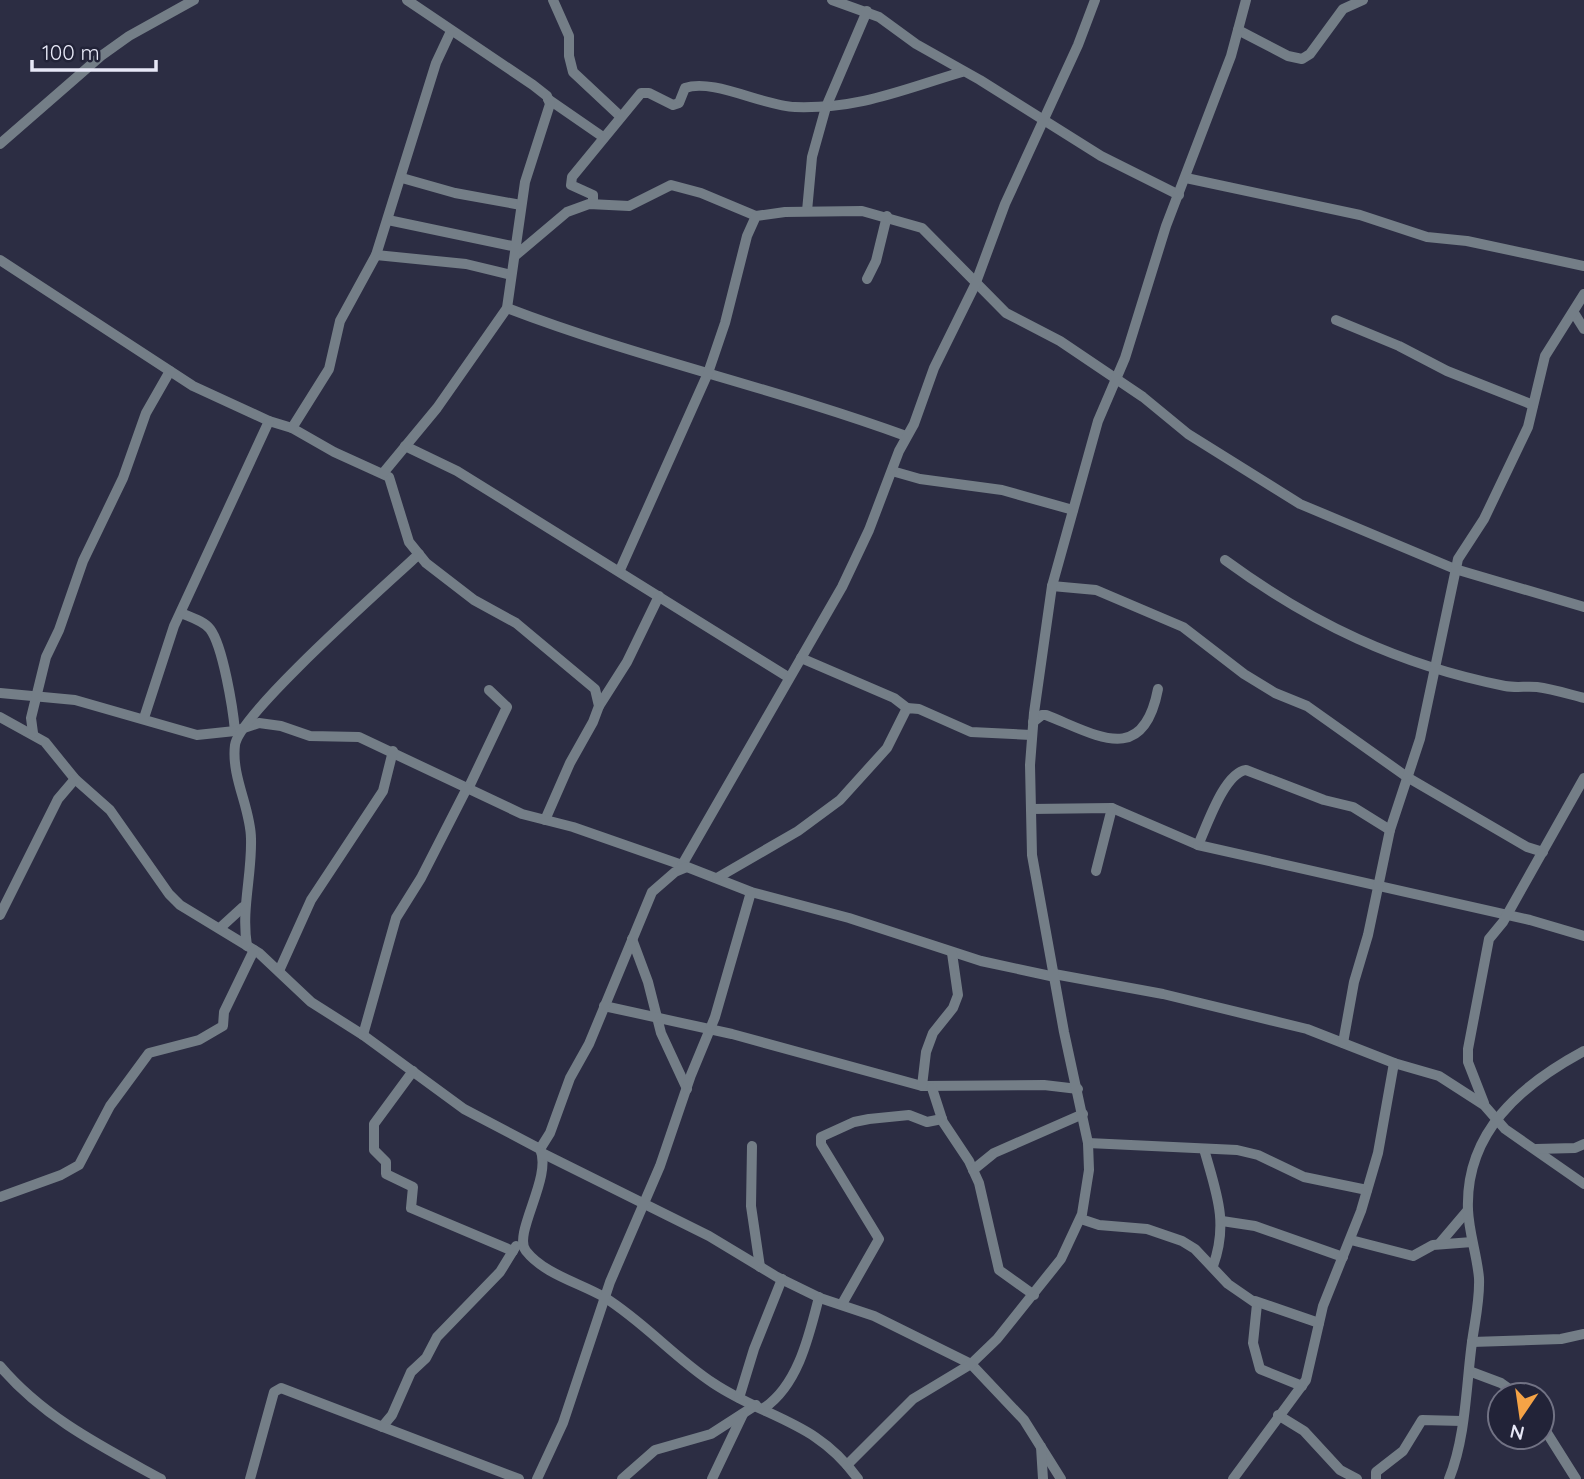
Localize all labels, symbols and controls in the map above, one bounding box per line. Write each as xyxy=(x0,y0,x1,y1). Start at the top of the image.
scale bar xyxy=(32,28,156,72)
text: 100 m xyxy=(42,39,100,65)
north arrow xyxy=(1486,1381,1556,1451)
text: N xyxy=(1508,1419,1527,1446)

